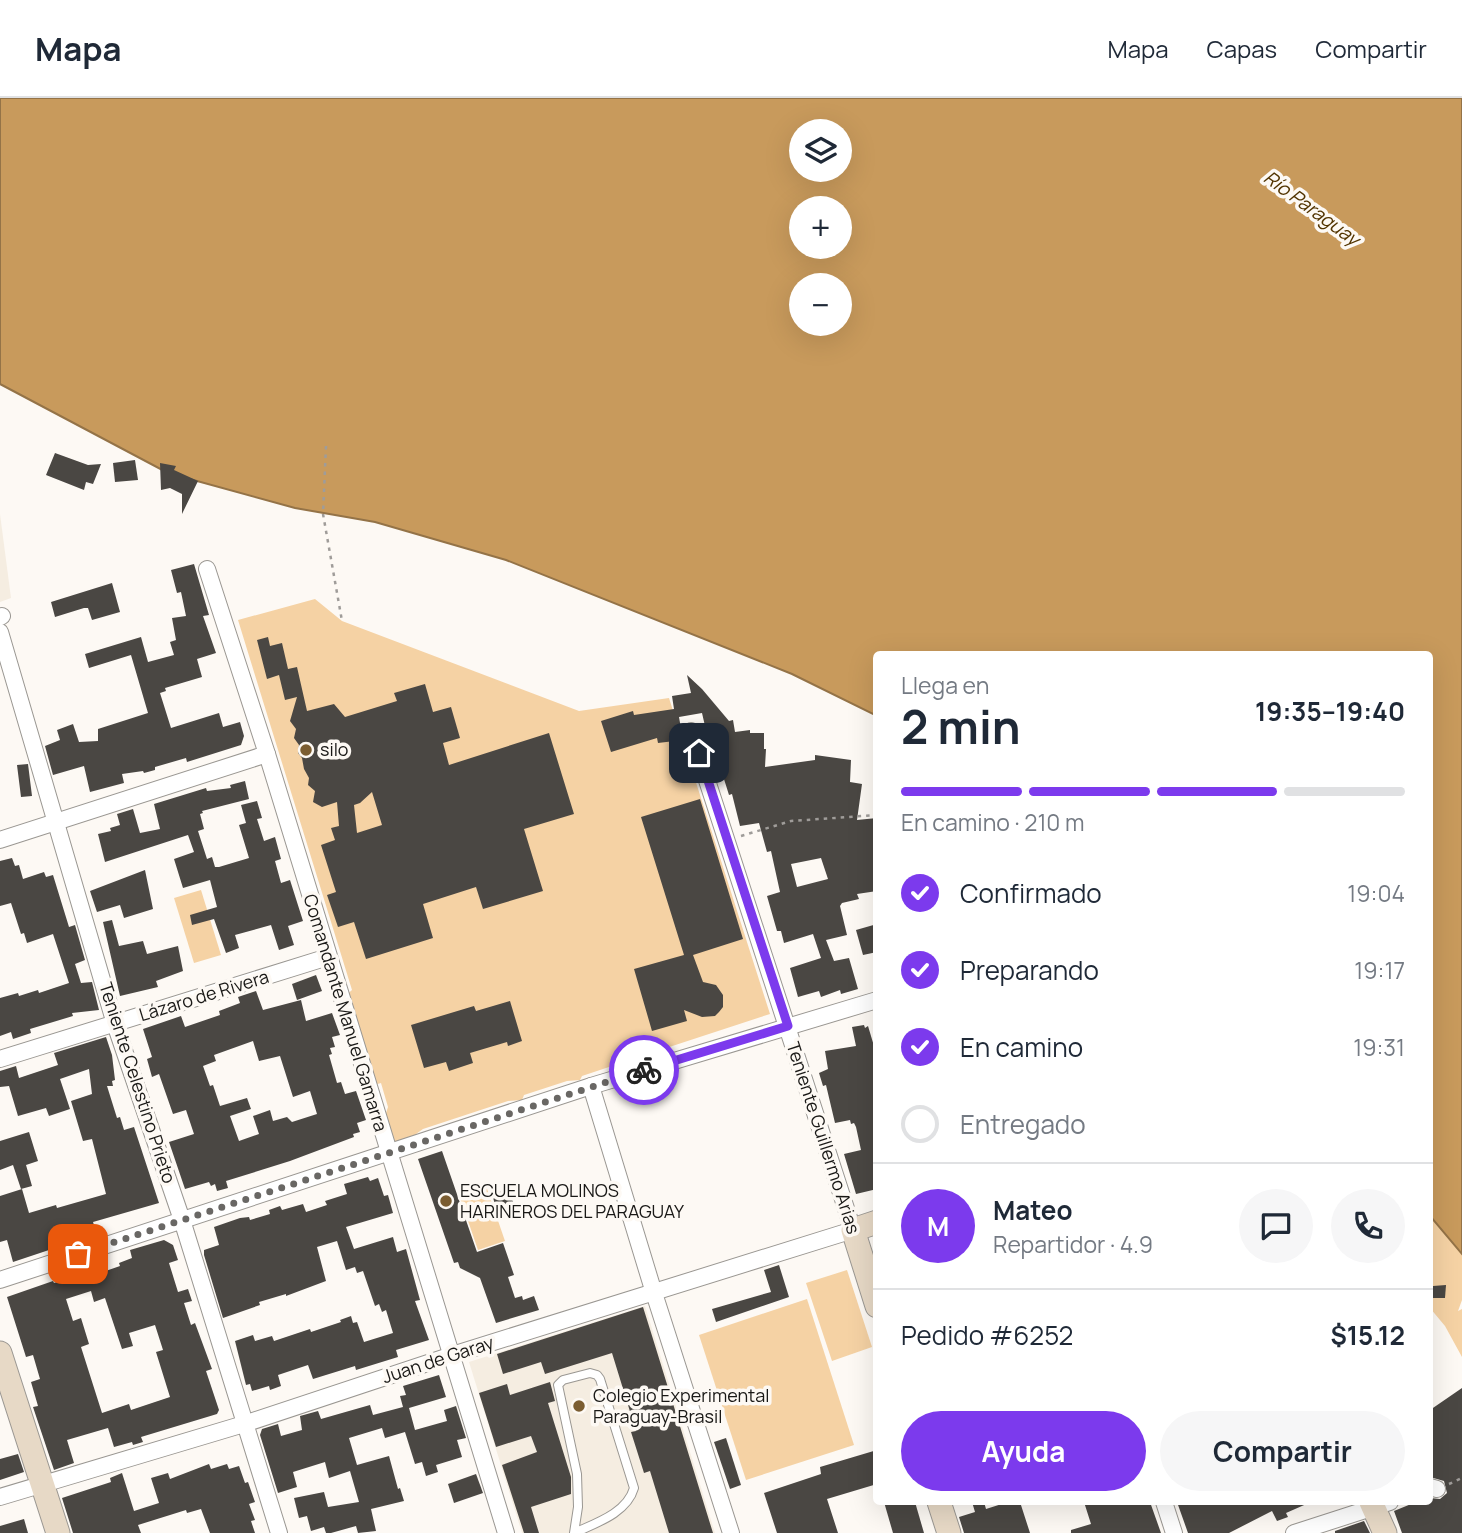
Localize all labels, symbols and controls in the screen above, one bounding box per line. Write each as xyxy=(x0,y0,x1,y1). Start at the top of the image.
text: Mapa xyxy=(35,26,122,71)
text: Mapa xyxy=(1108,32,1169,65)
text: Capas xyxy=(1207,32,1277,65)
text: Compartir xyxy=(1315,32,1427,65)
map controls xyxy=(789,119,852,336)
button: layers xyxy=(789,119,852,182)
water label: Río Paraguay xyxy=(1259,164,1368,253)
button: + xyxy=(789,196,852,259)
button: − xyxy=(789,273,852,336)
text: Llega en xyxy=(901,669,989,701)
text: 19:35–19:40 xyxy=(1255,693,1405,729)
text: 2 min xyxy=(901,695,1021,758)
pin xyxy=(669,723,729,783)
icon: home xyxy=(680,734,718,772)
place label: silo xyxy=(320,737,349,761)
marker: silo xyxy=(298,742,314,758)
text: En camino · 210 m xyxy=(901,806,1085,838)
icon: check xyxy=(901,874,939,912)
text: Confirmado xyxy=(960,875,1102,911)
text: 19:04 xyxy=(1347,877,1405,909)
street label: Comandante Manuel Gamarra xyxy=(298,891,394,1134)
icon: check xyxy=(901,951,939,989)
text: Preparando xyxy=(960,952,1099,988)
text: 19:17 xyxy=(1354,954,1405,986)
street label: Lázaro de Rivera xyxy=(136,964,272,1026)
street label: Teniente Celestino Prieto xyxy=(94,979,182,1186)
icon: check xyxy=(901,1028,939,1066)
text: En camino xyxy=(960,1029,1083,1065)
text: 19:31 xyxy=(1353,1031,1405,1063)
courier xyxy=(609,1035,679,1105)
street label: Teniente Guillermo Arias xyxy=(782,1039,866,1237)
icon: bike xyxy=(625,1051,663,1089)
text: Entregado xyxy=(960,1106,1086,1142)
place label: ESCUELA MOLINOS HARINEROS DEL PARAGUAY xyxy=(460,1178,685,1223)
button: chat xyxy=(1239,1189,1313,1263)
button: phone xyxy=(1331,1189,1405,1263)
text: Mateo xyxy=(993,1192,1072,1228)
marker: ESCUELA MOLINOS HARINEROS DEL PARAGUAY xyxy=(438,1193,454,1209)
text: M xyxy=(927,1208,949,1244)
pin xyxy=(48,1224,108,1284)
text: Repartidor · 4.9 xyxy=(993,1228,1153,1260)
icon: bag xyxy=(59,1235,97,1273)
text: Pedido #6252 xyxy=(901,1317,1073,1353)
text: $15.12 xyxy=(1330,1317,1405,1353)
street label: Juan de Garay xyxy=(379,1330,497,1388)
place label: Colegio Experimental Paraguay-Brasil xyxy=(593,1383,770,1428)
marker: Colegio Experimental Paraguay-Brasil xyxy=(571,1398,587,1414)
button: Ayuda xyxy=(901,1411,1146,1491)
button: Compartir xyxy=(1160,1411,1405,1491)

